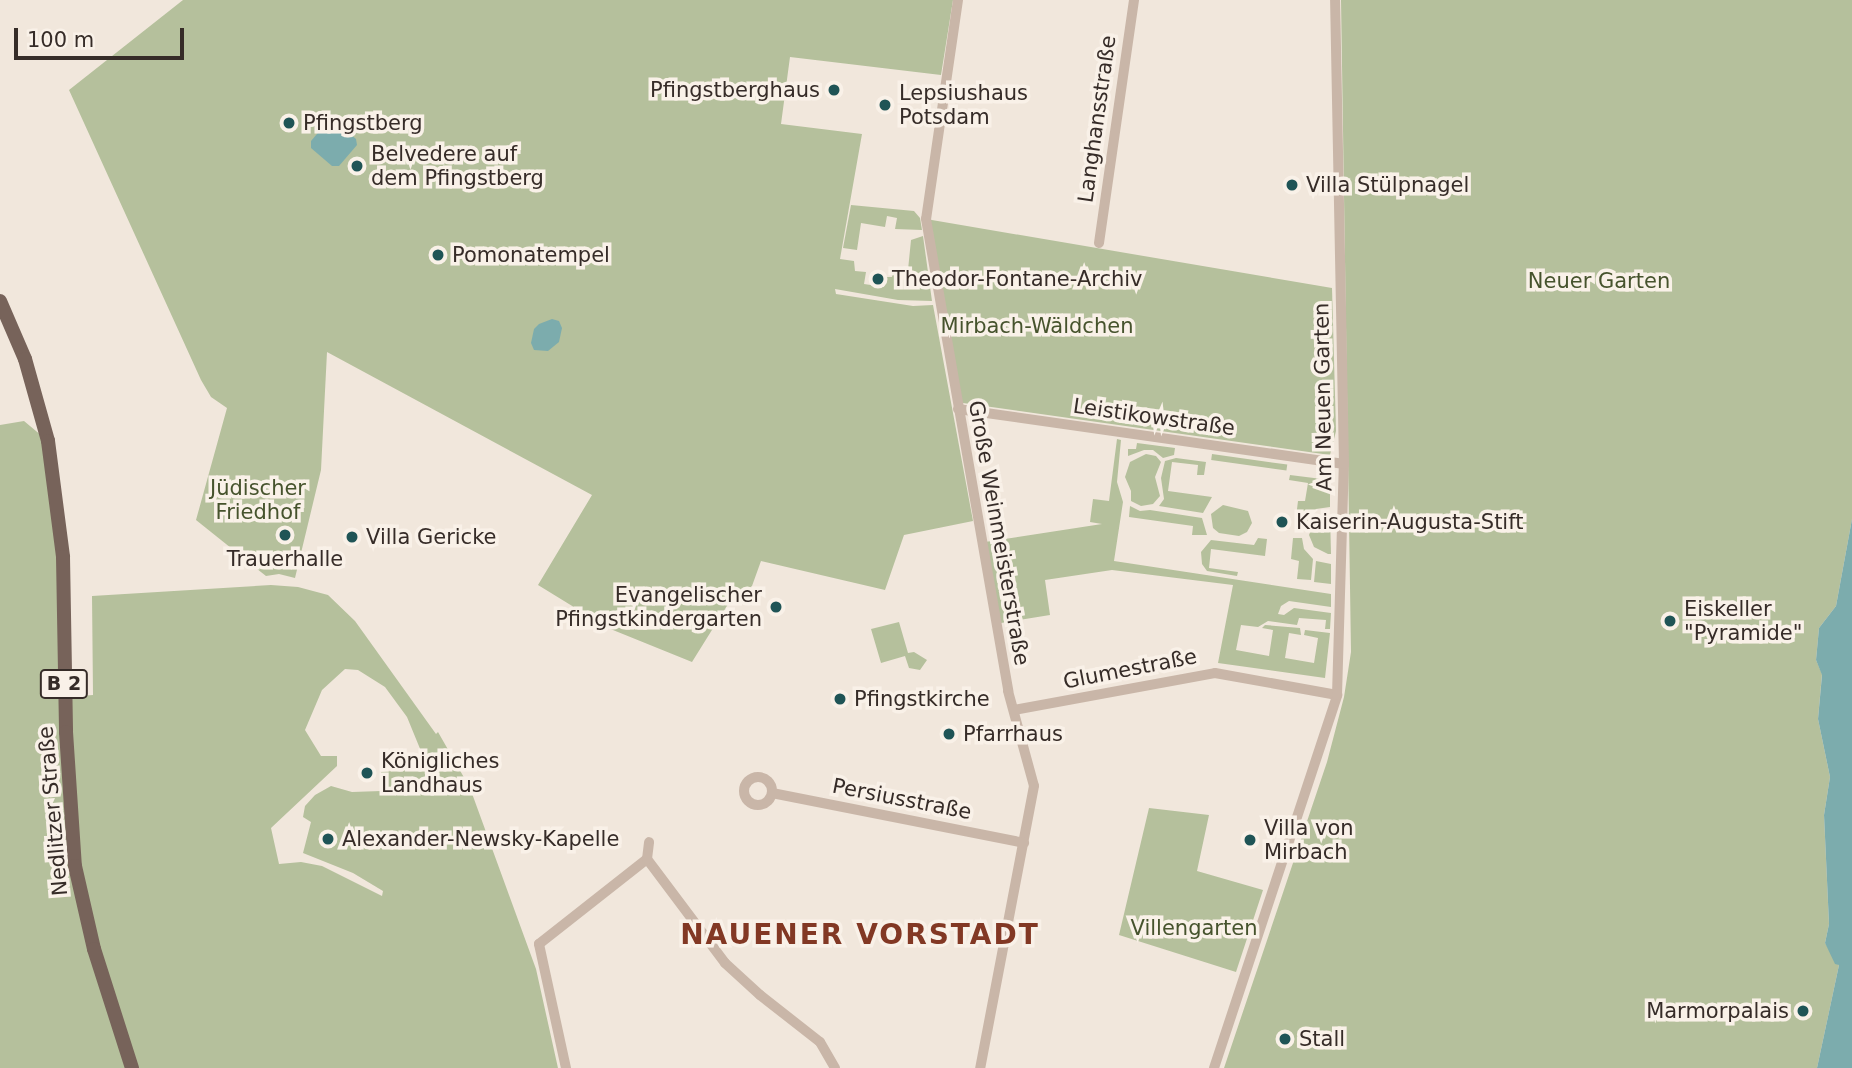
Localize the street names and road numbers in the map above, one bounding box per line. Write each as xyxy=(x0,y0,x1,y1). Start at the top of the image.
street label: Langhansstraße xyxy=(1073,34,1121,204)
street label: Am Neuen Garten xyxy=(1309,303,1337,491)
street label: Leistikowstraße xyxy=(1071,393,1237,441)
street label: Große Weinmeisterstraße xyxy=(963,399,1035,667)
street label: Glumestraße xyxy=(1061,644,1199,694)
road number: B 2 xyxy=(40,668,88,699)
street label: Nedlitzer Straße xyxy=(33,725,73,897)
street label: Persiusstraße xyxy=(830,773,974,825)

